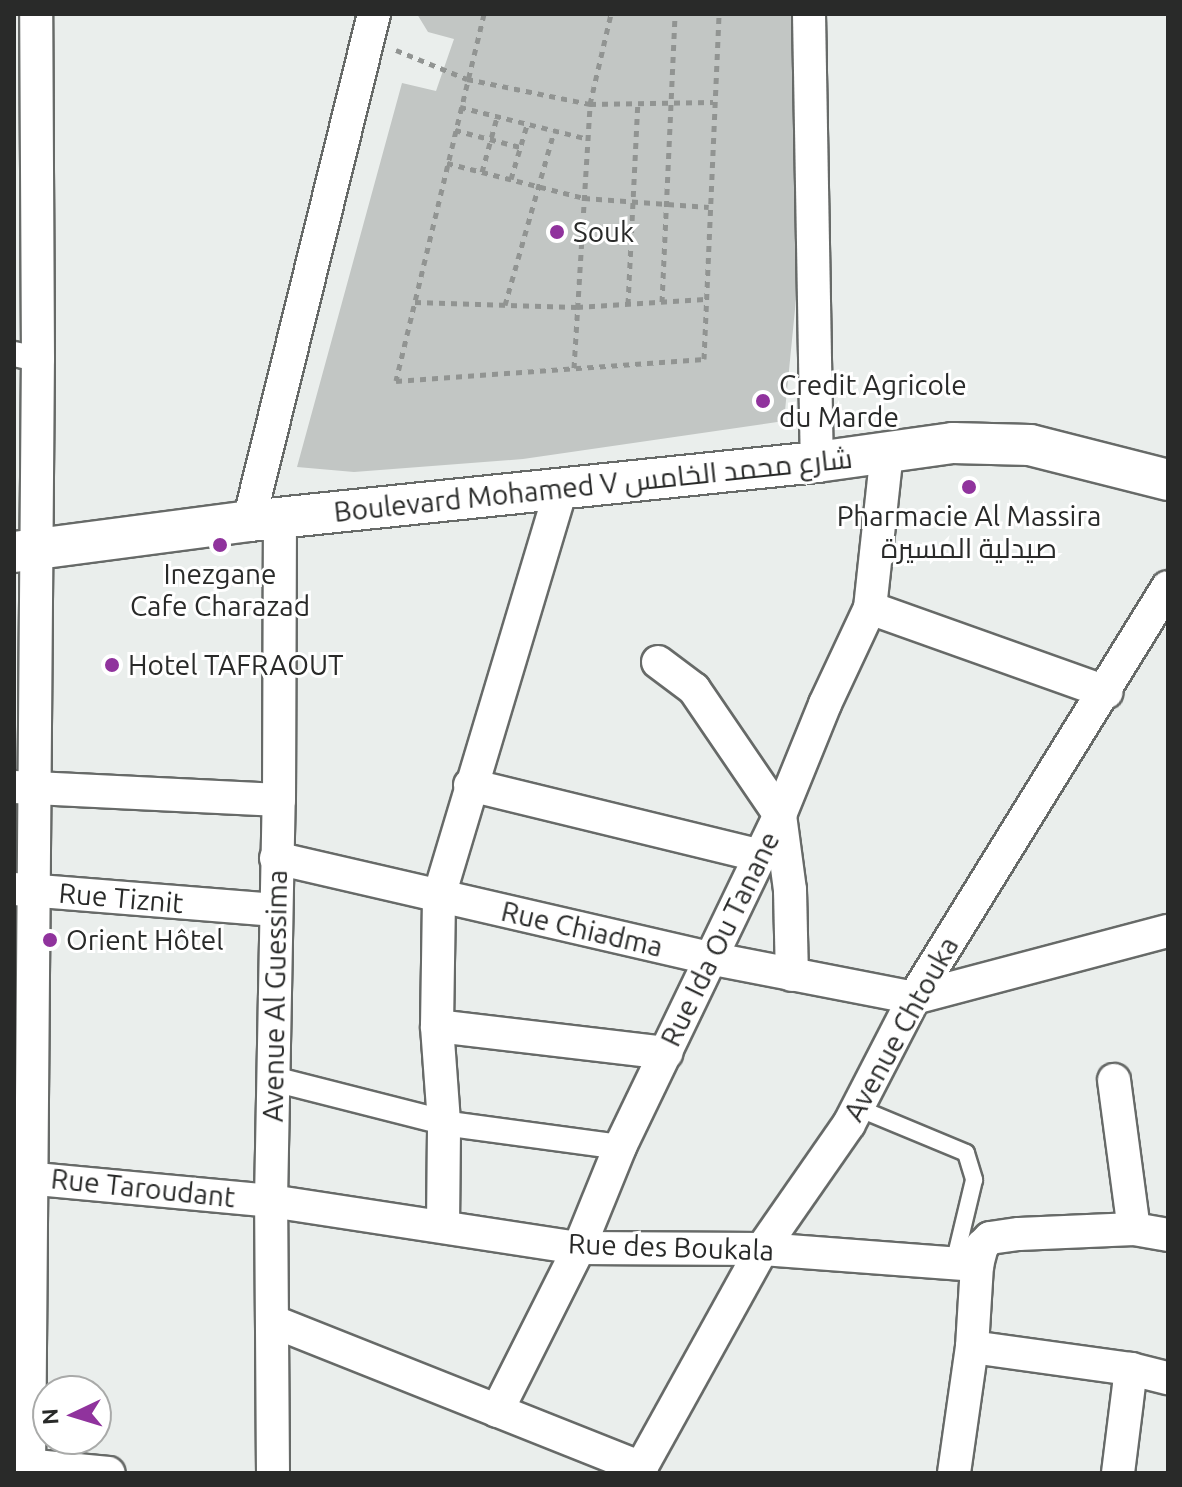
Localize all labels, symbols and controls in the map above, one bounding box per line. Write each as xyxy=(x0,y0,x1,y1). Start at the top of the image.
place label: Souk xyxy=(573,215,634,249)
marker: Souk xyxy=(548,223,566,241)
place label: Credit Agricole du Marde xyxy=(779,368,967,434)
marker: Credit Agricole du Marde xyxy=(754,392,772,410)
street label: Boulevard Mohamed V شارع محمد الخامس xyxy=(332,441,854,529)
marker: Pharmacie Al Massira صيدلية المسيرة xyxy=(960,478,978,496)
place label: Pharmacie Al Massira صيدلية المسيرة xyxy=(837,499,1101,565)
marker: Inezgane Cafe Charazad xyxy=(211,536,229,554)
place label: Inezgane Cafe Charazad xyxy=(130,557,310,623)
place label: Hotel TAFRAOUT xyxy=(128,648,344,682)
marker: Hotel TAFRAOUT xyxy=(103,656,121,674)
street label: Rue Ida Ou Tanane xyxy=(654,826,786,1052)
street label: Avenue Al Guessima xyxy=(256,870,294,1122)
street label: Rue Tiznit xyxy=(57,876,185,920)
street label: Rue Chiadma xyxy=(498,894,666,964)
place label: Orient Hôtel xyxy=(66,923,224,957)
marker: Orient Hôtel xyxy=(41,931,59,949)
street label: Avenue Chtouka xyxy=(836,931,966,1127)
street label: Rue Taroudant xyxy=(49,1162,237,1214)
street label: Rue des Boukala xyxy=(567,1227,775,1267)
north arrow xyxy=(32,1375,112,1455)
text: N xyxy=(37,1408,63,1426)

